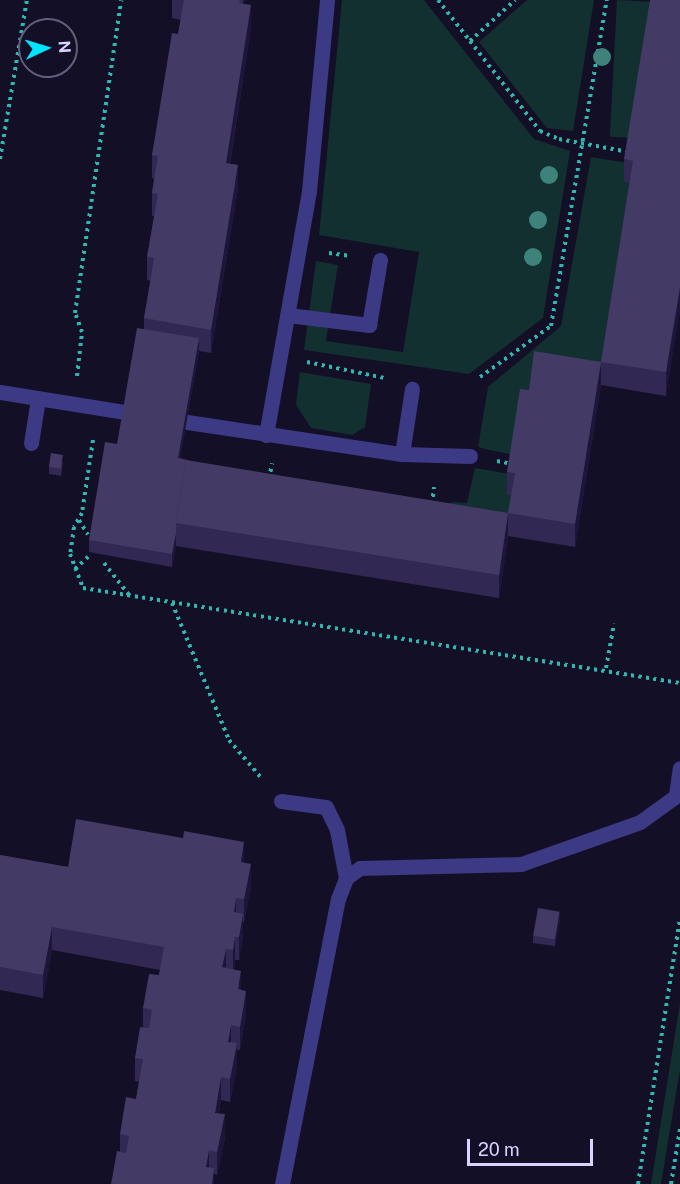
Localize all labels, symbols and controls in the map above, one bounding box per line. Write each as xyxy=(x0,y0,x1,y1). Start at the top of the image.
north arrow xyxy=(18,18,78,78)
text: N xyxy=(55,40,74,54)
scale bar xyxy=(470,1127,596,1165)
text: 20 m xyxy=(478,1139,520,1160)

